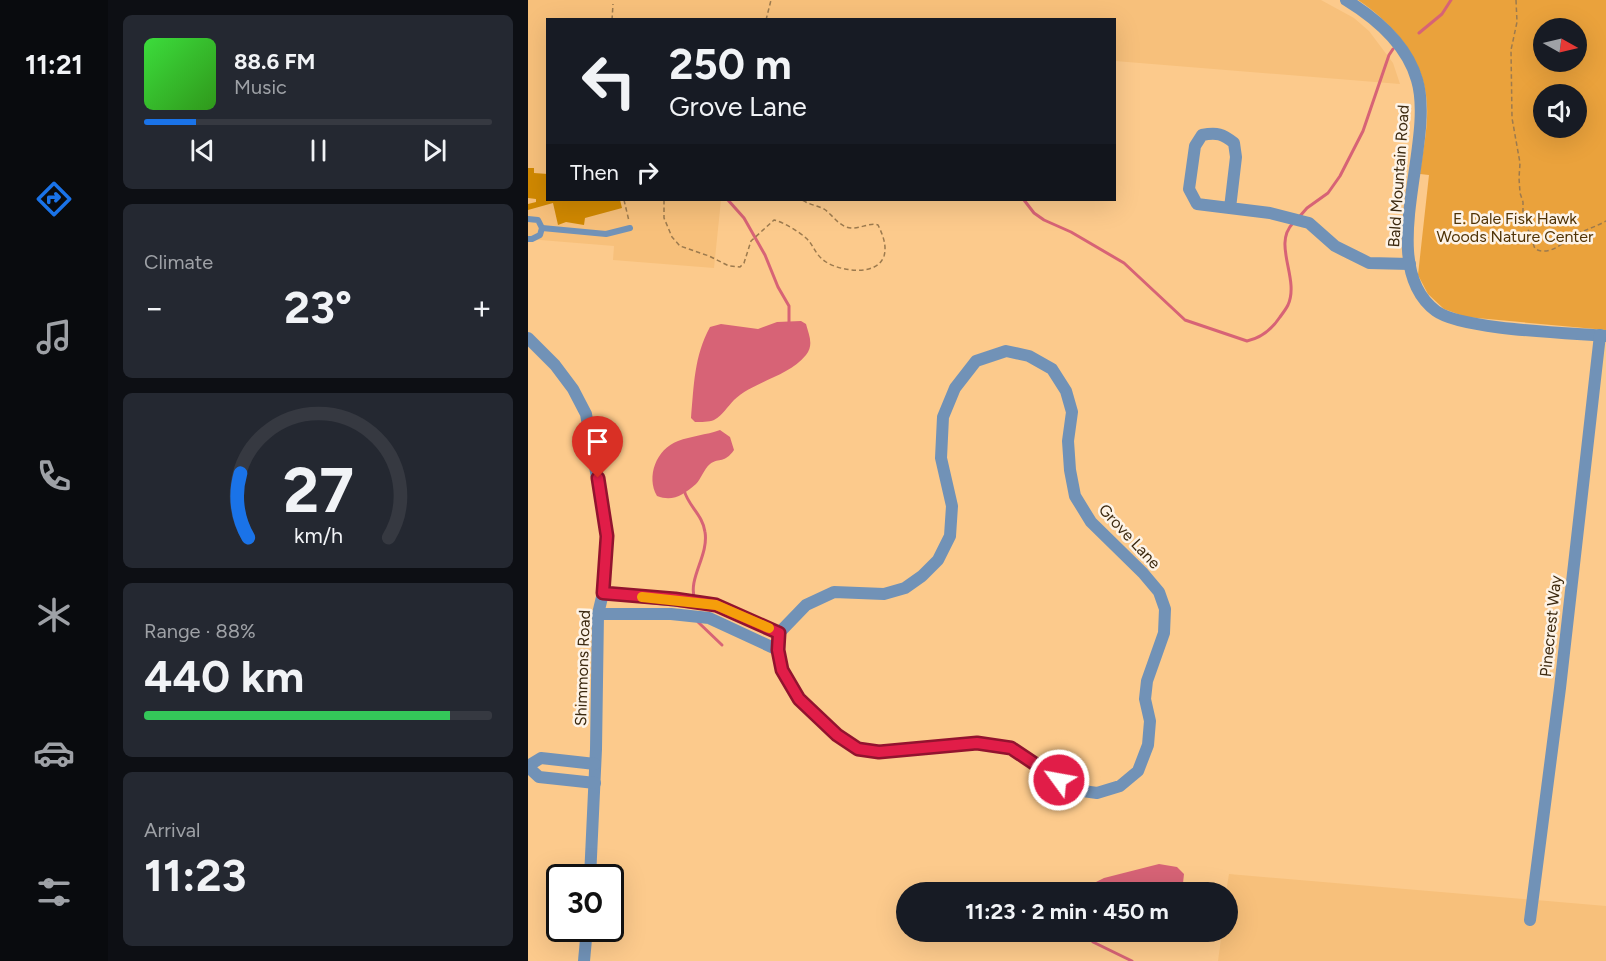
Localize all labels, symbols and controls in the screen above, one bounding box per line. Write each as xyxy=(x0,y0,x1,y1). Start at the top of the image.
north arrow xyxy=(1533,18,1587,72)
map controls xyxy=(1533,18,1587,138)
text: 250 m xyxy=(669,39,792,90)
icon: left xyxy=(570,42,648,120)
text: 11:21 xyxy=(25,48,83,81)
text: 88.6 FM xyxy=(234,48,315,75)
text: Music xyxy=(234,75,287,99)
button: sound xyxy=(1533,84,1587,138)
text: Grove Lane xyxy=(669,90,807,123)
street label: Bald Mountain Road xyxy=(1384,104,1413,248)
icon: previous xyxy=(186,134,219,167)
icon: pause xyxy=(302,134,335,167)
icon: next xyxy=(418,134,451,167)
icon: right xyxy=(631,156,664,189)
text: Then xyxy=(570,159,619,186)
icon: directions xyxy=(33,178,75,220)
park label: E. Dale Fisk Hawk Woods Nature Center xyxy=(1436,209,1594,246)
text: Climate xyxy=(144,250,213,274)
text: 23° xyxy=(284,280,352,334)
text: − xyxy=(144,288,165,327)
text: + xyxy=(471,288,492,327)
icon: music xyxy=(33,316,75,358)
pin xyxy=(572,416,623,478)
icon: arrive xyxy=(581,425,614,458)
text: 27 xyxy=(283,453,353,528)
icon: phone xyxy=(33,455,75,497)
street label: Grove Lane xyxy=(1095,500,1165,573)
text: km/h xyxy=(294,523,342,548)
street label: Pinecrest Way xyxy=(1536,574,1565,678)
icon: climate xyxy=(33,594,75,636)
street label: Shimmons Road xyxy=(571,610,594,726)
text: Range · 88% xyxy=(144,619,256,643)
text: 440 km xyxy=(144,649,304,703)
icon: car xyxy=(33,732,75,774)
position arrow xyxy=(1027,748,1091,812)
text: Arrival xyxy=(144,818,200,842)
text: 11:23 xyxy=(144,848,247,902)
speed limit sign: 30 xyxy=(546,864,624,942)
icon: filters xyxy=(33,871,75,913)
text: 11:23 · 2 min · 450 m xyxy=(965,898,1169,925)

